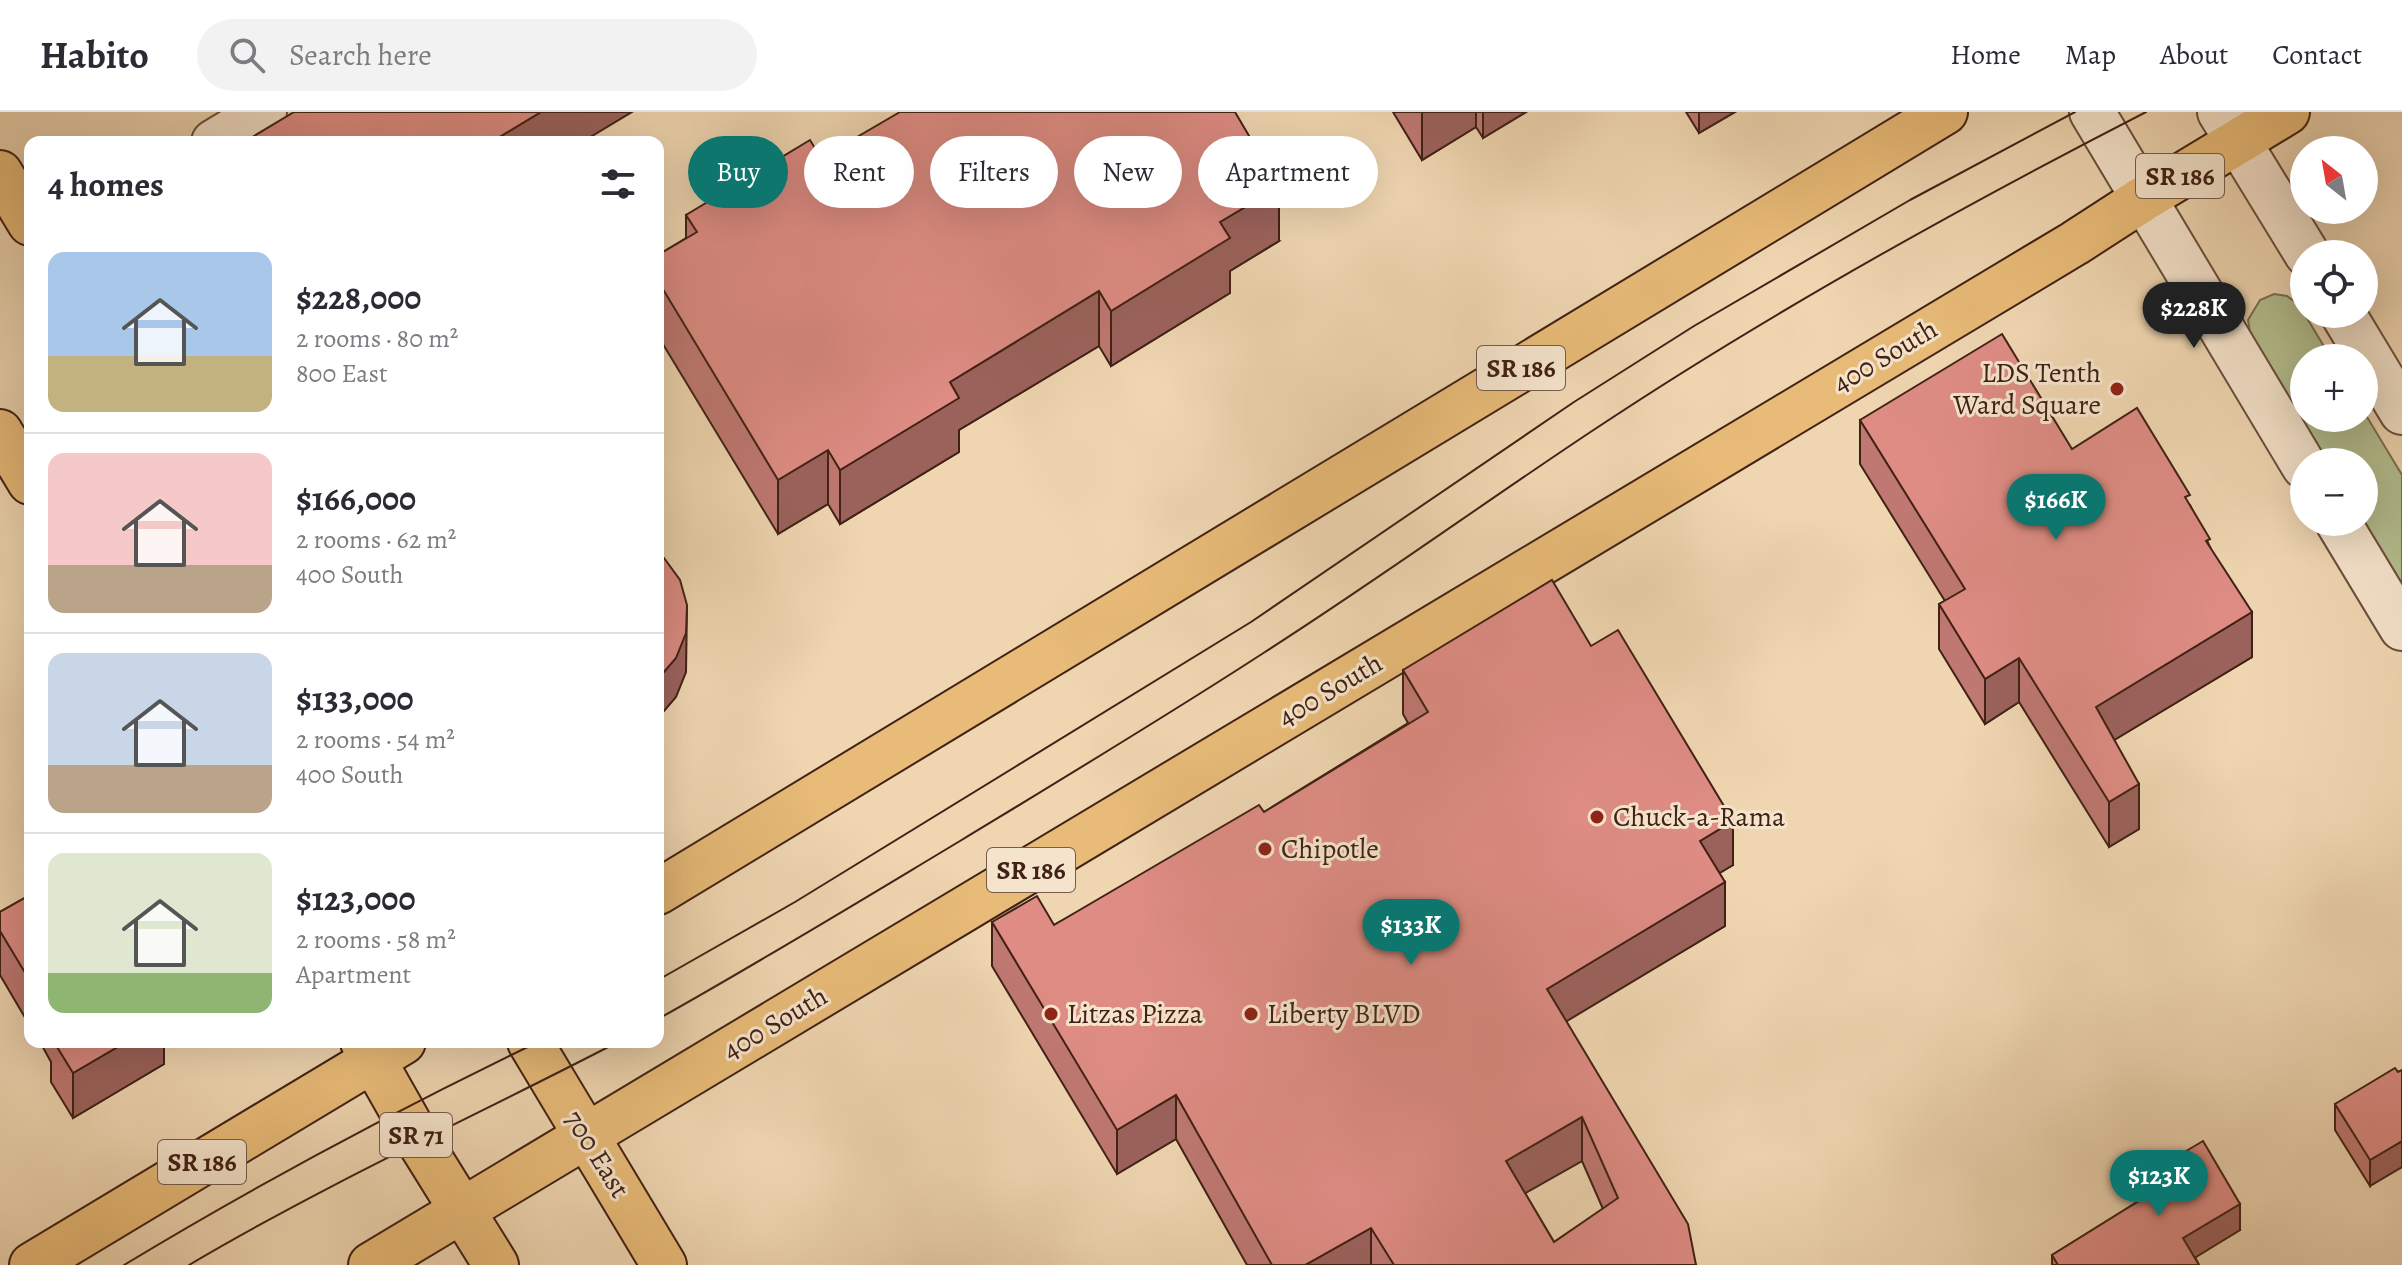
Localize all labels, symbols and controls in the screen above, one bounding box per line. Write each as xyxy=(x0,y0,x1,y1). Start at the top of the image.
search box xyxy=(197,19,757,91)
text: Habito xyxy=(40,29,149,81)
icon: search xyxy=(225,33,269,77)
text: Search here xyxy=(289,35,432,75)
text: Home xyxy=(1950,36,2021,74)
text: Map xyxy=(2065,36,2116,74)
text: About xyxy=(2160,36,2228,74)
text: Contact xyxy=(2272,36,2362,74)
chip: Buy xyxy=(688,136,788,208)
chip: Rent xyxy=(804,136,914,208)
chip: Filters xyxy=(930,136,1058,208)
chip: New xyxy=(1074,136,1182,208)
chip: Apartment xyxy=(1198,136,1378,208)
north arrow xyxy=(2290,136,2378,224)
map controls xyxy=(2290,136,2378,536)
road number: SR 186 xyxy=(2136,154,2224,198)
text: 4 homes xyxy=(48,161,164,208)
icon: filters xyxy=(596,162,640,206)
button: locate xyxy=(2290,240,2378,328)
text: $228,000 xyxy=(296,274,421,321)
pin: $228K xyxy=(2138,282,2250,350)
icon: home xyxy=(112,284,208,380)
text: $228K xyxy=(2161,290,2227,325)
street label: 400 South xyxy=(1826,310,1944,402)
text: 2 rooms · 80 m² xyxy=(296,321,458,356)
button: + xyxy=(2290,344,2378,432)
road number: SR 186 xyxy=(1477,346,1565,390)
place label: LDS Tenth Ward Square xyxy=(1952,354,2101,424)
text: 800 East xyxy=(296,356,387,391)
marker: LDS Tenth Ward Square xyxy=(2108,380,2126,398)
button: − xyxy=(2290,448,2378,536)
pin: $166K xyxy=(2000,474,2112,542)
text: $166,000 xyxy=(296,475,416,522)
text: $166K xyxy=(2025,482,2087,517)
icon: home xyxy=(112,485,208,581)
text: 2 rooms · 62 m² xyxy=(296,522,456,557)
text: 400 South xyxy=(296,557,403,592)
street label: 400 South xyxy=(1271,644,1389,736)
text: $133,000 xyxy=(296,675,414,722)
icon: home xyxy=(112,685,208,781)
text: 2 rooms · 54 m² xyxy=(296,722,455,757)
text: 400 South xyxy=(296,757,403,792)
place label: Chuck-a-Rama xyxy=(1613,798,1785,836)
marker: Chuck-a-Rama xyxy=(1588,808,1606,826)
place label: Chipotle xyxy=(1281,830,1379,868)
marker: Chipotle xyxy=(1256,840,1274,858)
road number: SR 186 xyxy=(987,848,1075,892)
text: $123,000 xyxy=(296,875,416,922)
icon: home xyxy=(112,885,208,981)
pin: $133K xyxy=(1355,899,1467,967)
text: $133K xyxy=(1381,907,1441,942)
text: 2 rooms · 58 m² xyxy=(296,922,456,957)
text: Apartment xyxy=(296,957,411,992)
street label: 400 South xyxy=(716,977,834,1069)
place label: Litzas Pizza xyxy=(1067,995,1203,1033)
place label: Liberty BLVD xyxy=(1267,995,1420,1033)
marker: Litzas Pizza xyxy=(1042,1005,1060,1023)
marker: Liberty BLVD xyxy=(1242,1005,1260,1023)
street label: 700 East xyxy=(555,1103,639,1205)
road number: SR 71 xyxy=(380,1113,452,1157)
road number: SR 186 xyxy=(158,1140,246,1184)
pin: $123K xyxy=(2103,1150,2215,1218)
text: $123K xyxy=(2128,1158,2190,1193)

